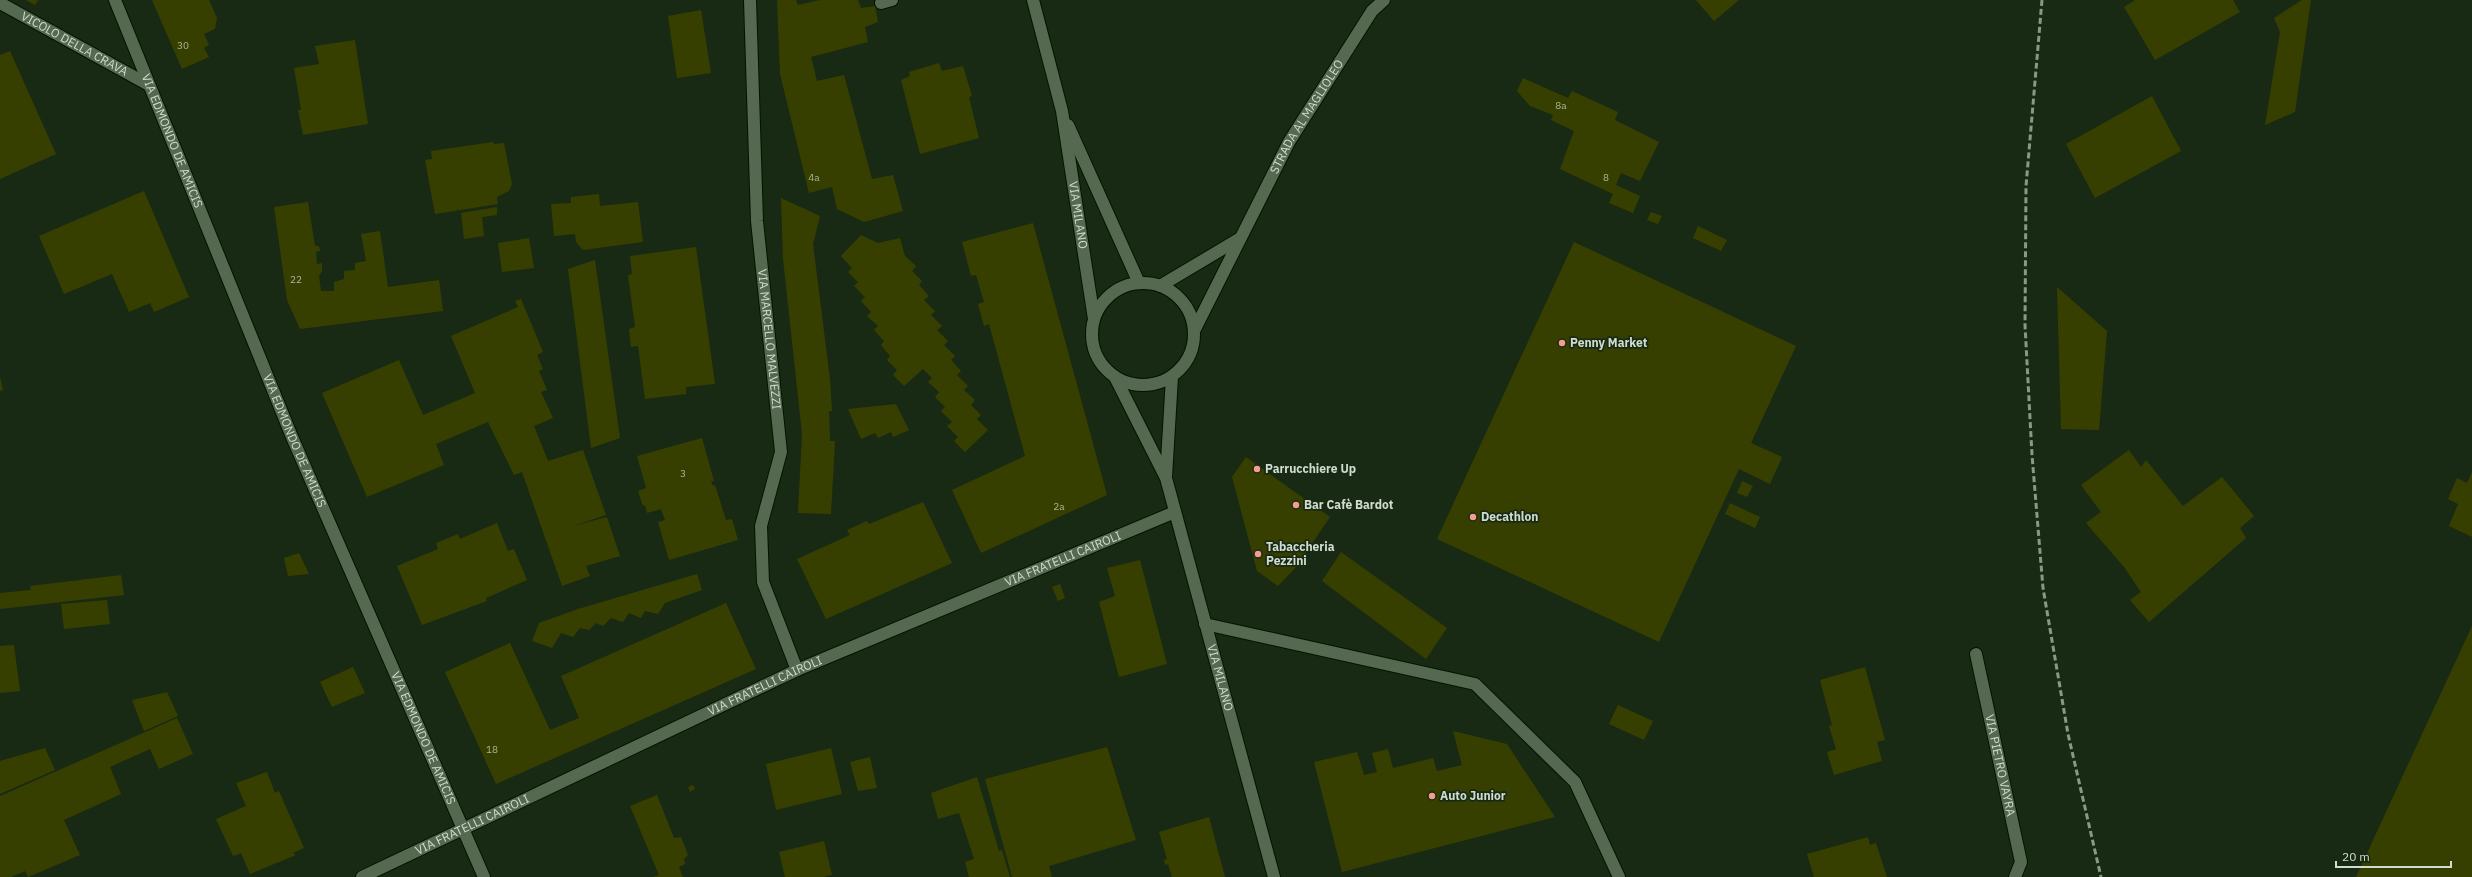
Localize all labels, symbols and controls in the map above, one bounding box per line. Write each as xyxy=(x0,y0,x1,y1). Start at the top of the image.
street label: VICOLO DELLA CRAVA xyxy=(19,8,131,79)
house number: 30 xyxy=(177,39,189,52)
street label: STRADA AL MAGLIOLEO xyxy=(1266,57,1346,176)
street label: VIA EDMONDO DE AMICIS xyxy=(139,71,206,210)
house number: 8a xyxy=(1555,99,1567,112)
house number: 4a xyxy=(808,171,820,184)
house number: 8 xyxy=(1603,171,1609,184)
street label: VIA MILANO xyxy=(1066,180,1091,250)
street label: VIA MARCELLO MALVEZZI xyxy=(755,268,785,410)
house number: 22 xyxy=(290,273,302,286)
place label: Penny Market xyxy=(1570,335,1648,350)
marker: Penny Market xyxy=(1557,338,1567,348)
street label: VIA EDMONDO DE AMICIS xyxy=(260,372,330,510)
place label: Parrucchiere Up xyxy=(1265,461,1356,476)
marker: Parrucchiere Up xyxy=(1252,464,1262,474)
house number: 3 xyxy=(680,467,686,480)
place label: Bar Cafè Bardot xyxy=(1304,497,1394,512)
house number: 2a xyxy=(1053,500,1065,513)
marker: Bar Cafè Bardot xyxy=(1291,500,1301,510)
place label: Decathlon xyxy=(1481,509,1538,524)
marker: Decathlon xyxy=(1468,512,1478,522)
street label: VIA FRATELLI CAIROLI xyxy=(1002,527,1123,589)
place label: Tabaccheria Pezzini xyxy=(1266,539,1335,568)
marker: Tabaccheria Pezzini xyxy=(1253,549,1263,559)
street label: VIA MILANO xyxy=(1204,643,1237,712)
street label: VIA FRATELLI CAIROLI xyxy=(705,652,824,718)
street label: VIA EDMONDO DE AMICIS xyxy=(388,669,459,807)
street label: VIA PIETRO VAYRA xyxy=(1982,713,2019,818)
house number: 18 xyxy=(486,743,498,756)
place label: Auto Junior xyxy=(1440,788,1506,803)
street label: VIA FRATELLI CAIROLI xyxy=(413,791,532,858)
marker: Auto Junior xyxy=(1427,791,1437,801)
scale bar xyxy=(2336,843,2451,869)
text: 20 m xyxy=(2342,849,2370,864)

